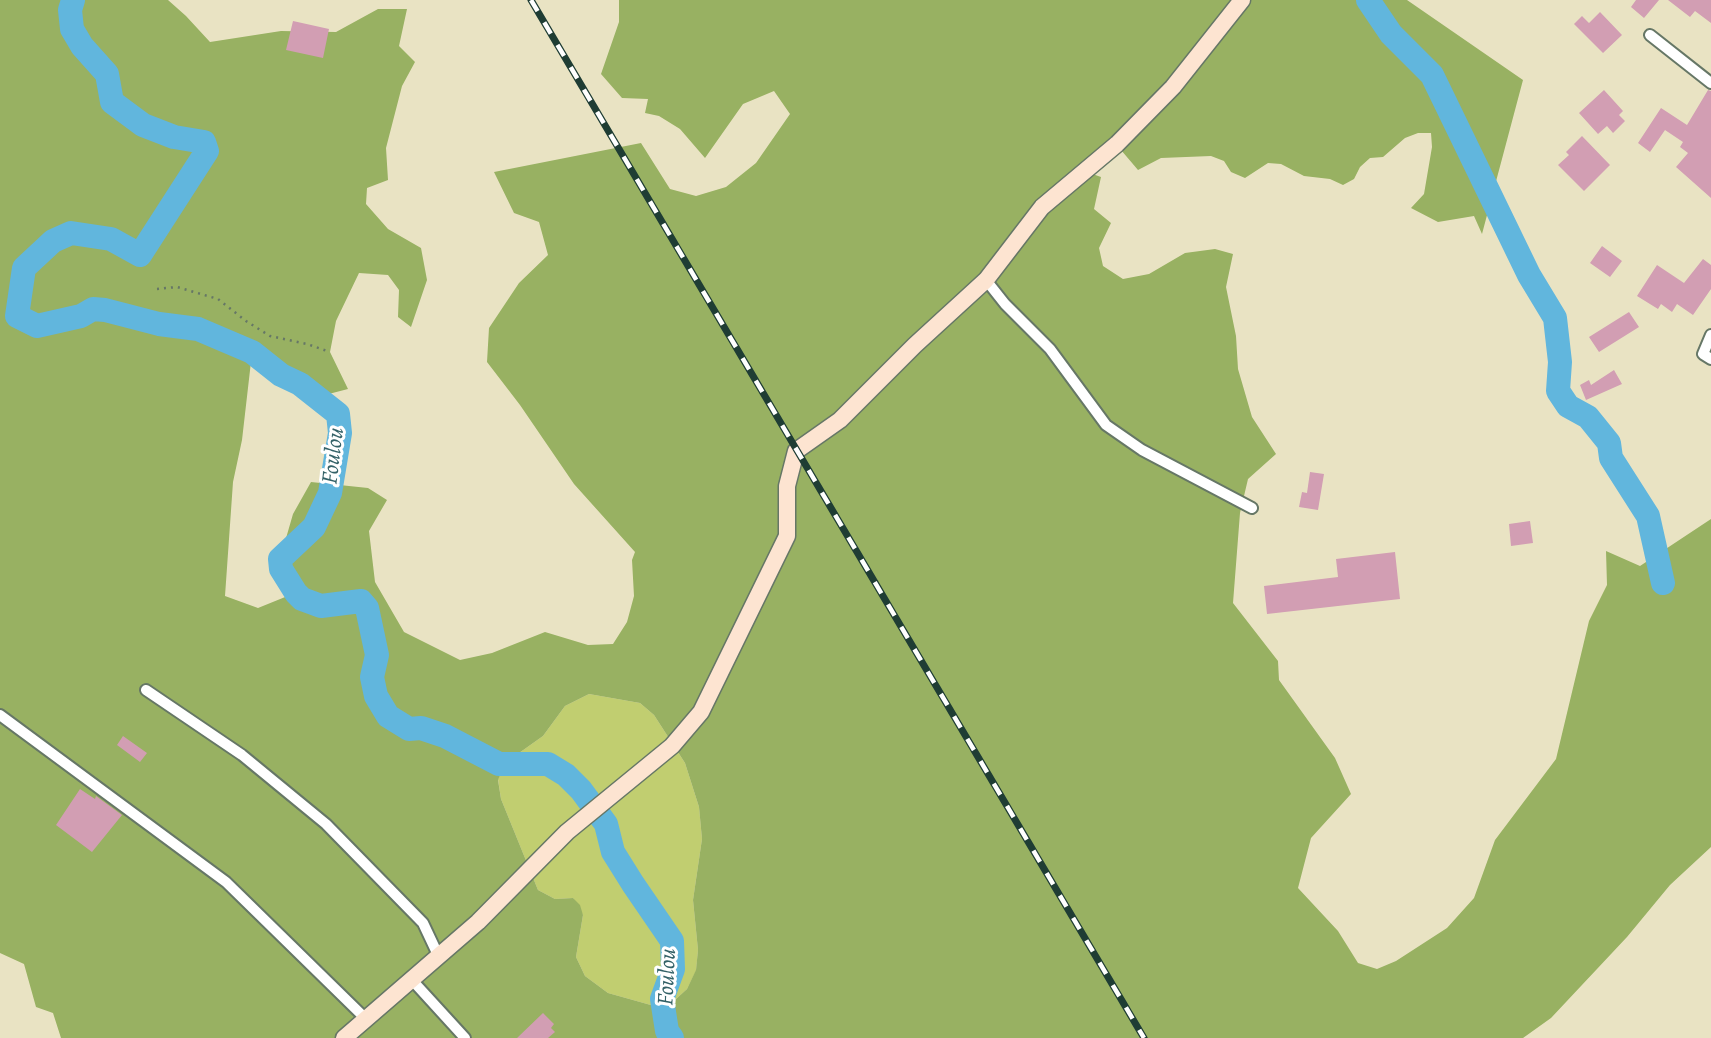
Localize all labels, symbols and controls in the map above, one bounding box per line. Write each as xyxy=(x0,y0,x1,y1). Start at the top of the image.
water label: Foulou xyxy=(317,426,351,486)
water label: Foulou xyxy=(653,948,683,1006)

